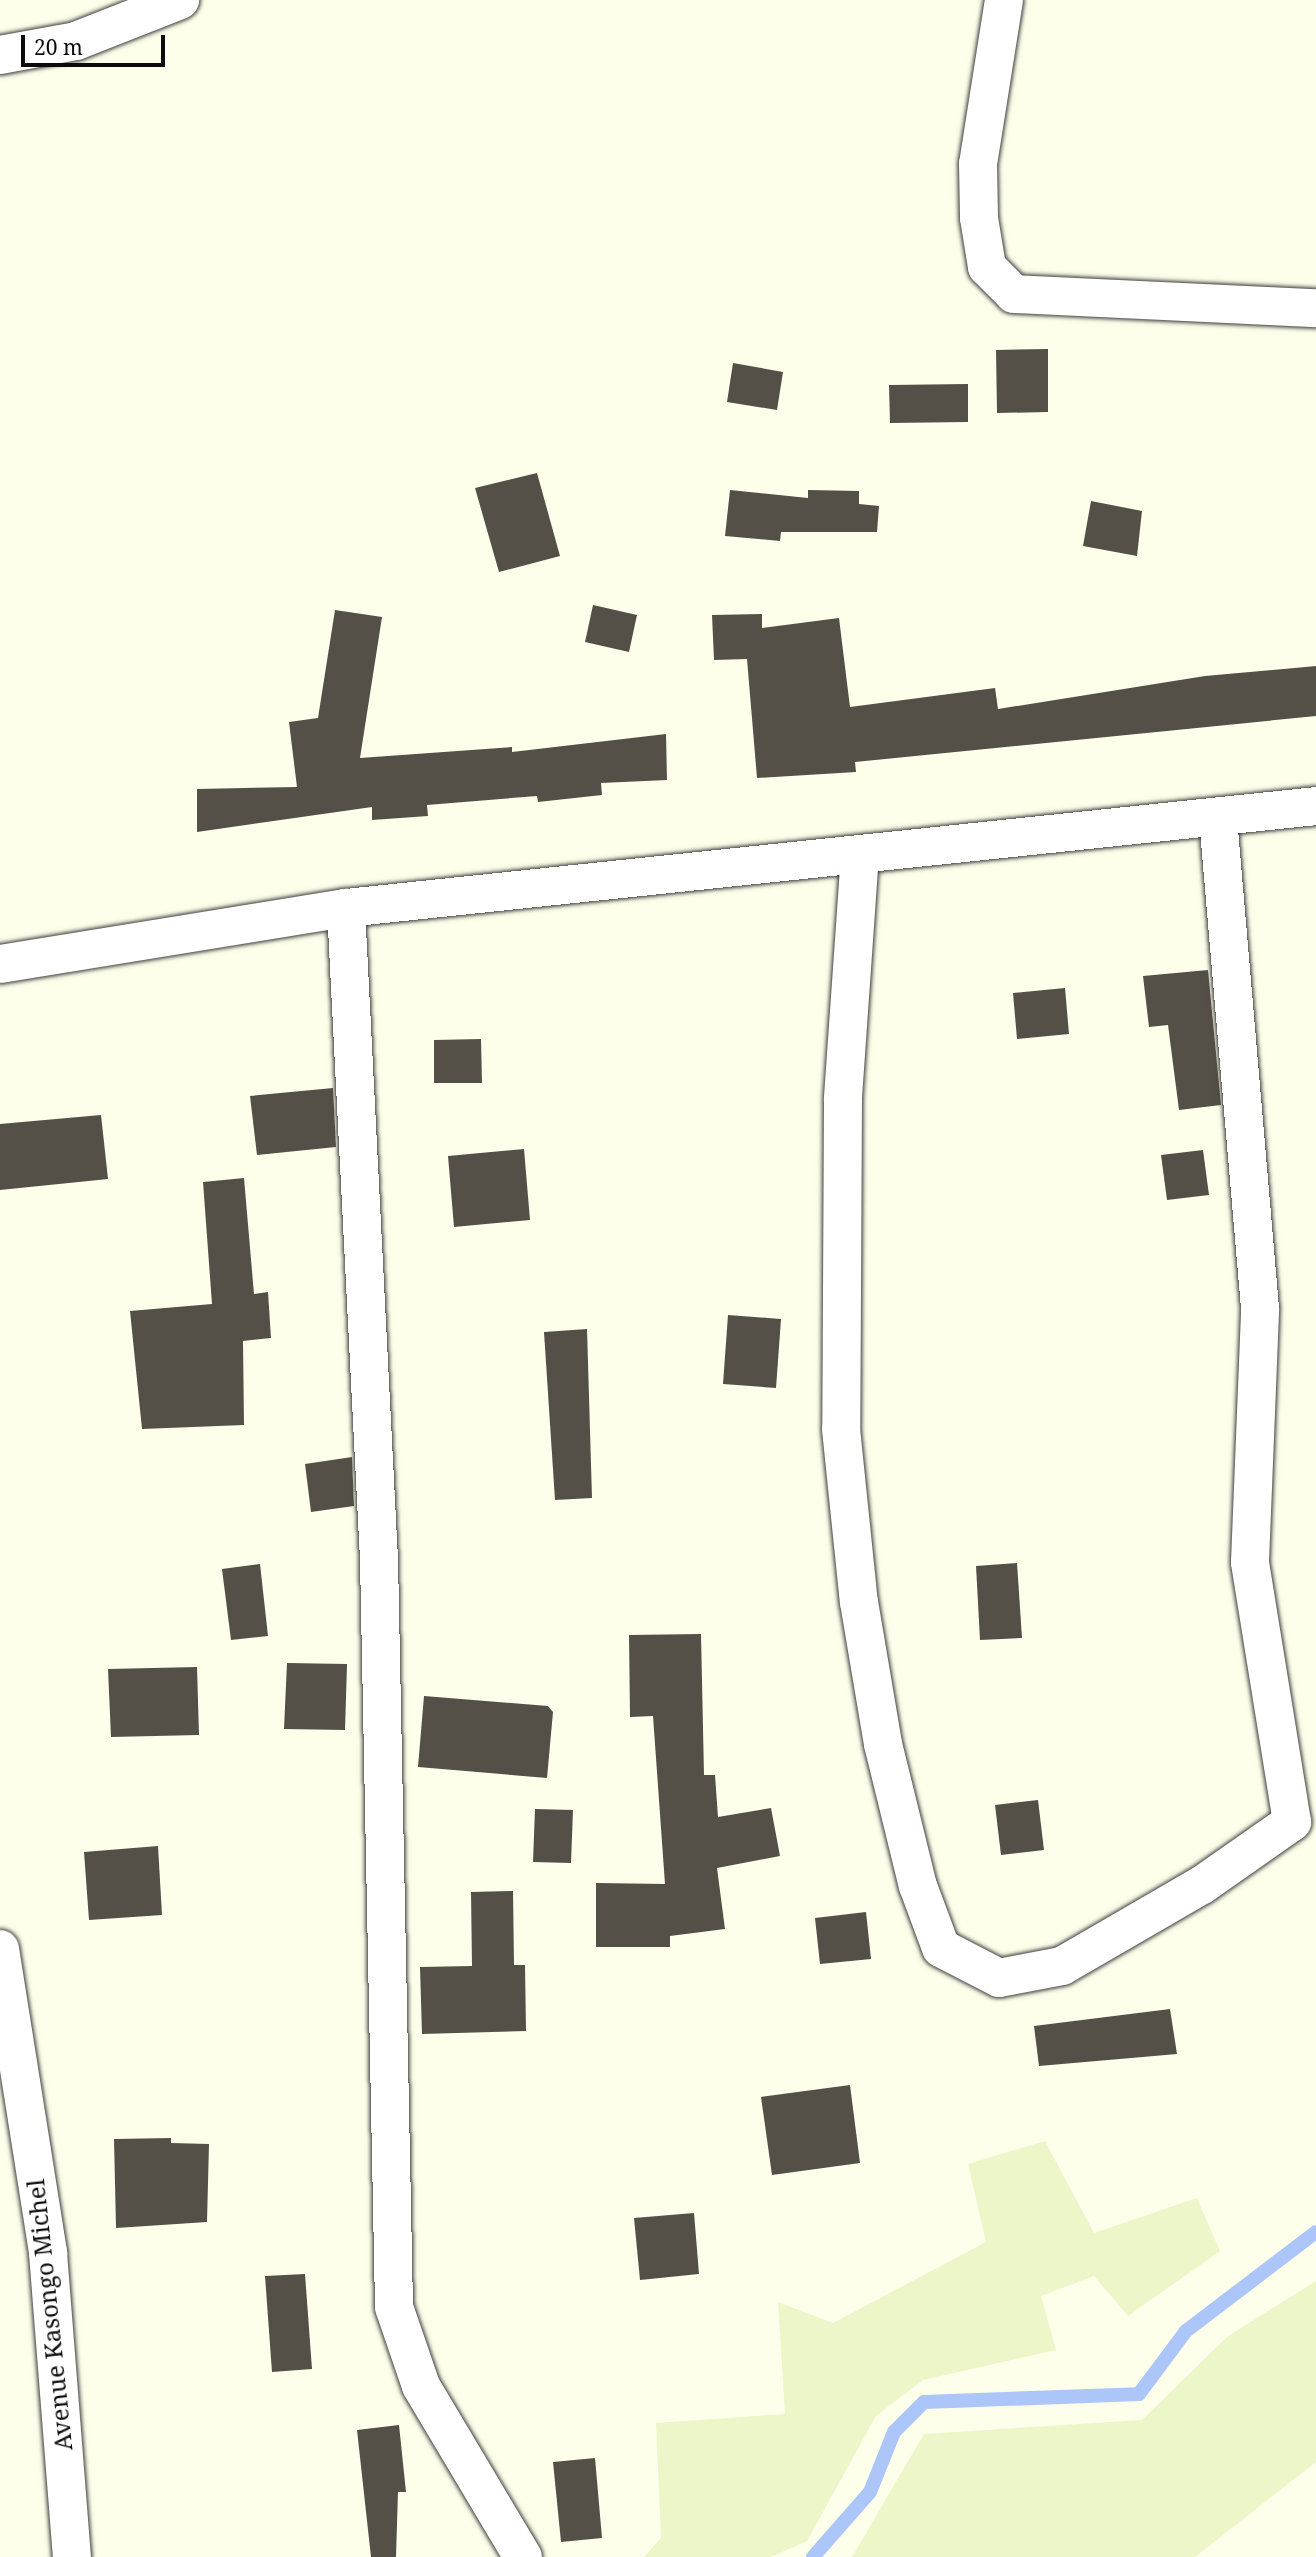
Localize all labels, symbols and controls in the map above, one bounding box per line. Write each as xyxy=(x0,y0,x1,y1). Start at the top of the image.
scale bar xyxy=(24,21,168,65)
text: 20 m xyxy=(34,33,83,61)
street label: Avenue Kasongo Michel xyxy=(20,2178,78,2452)

